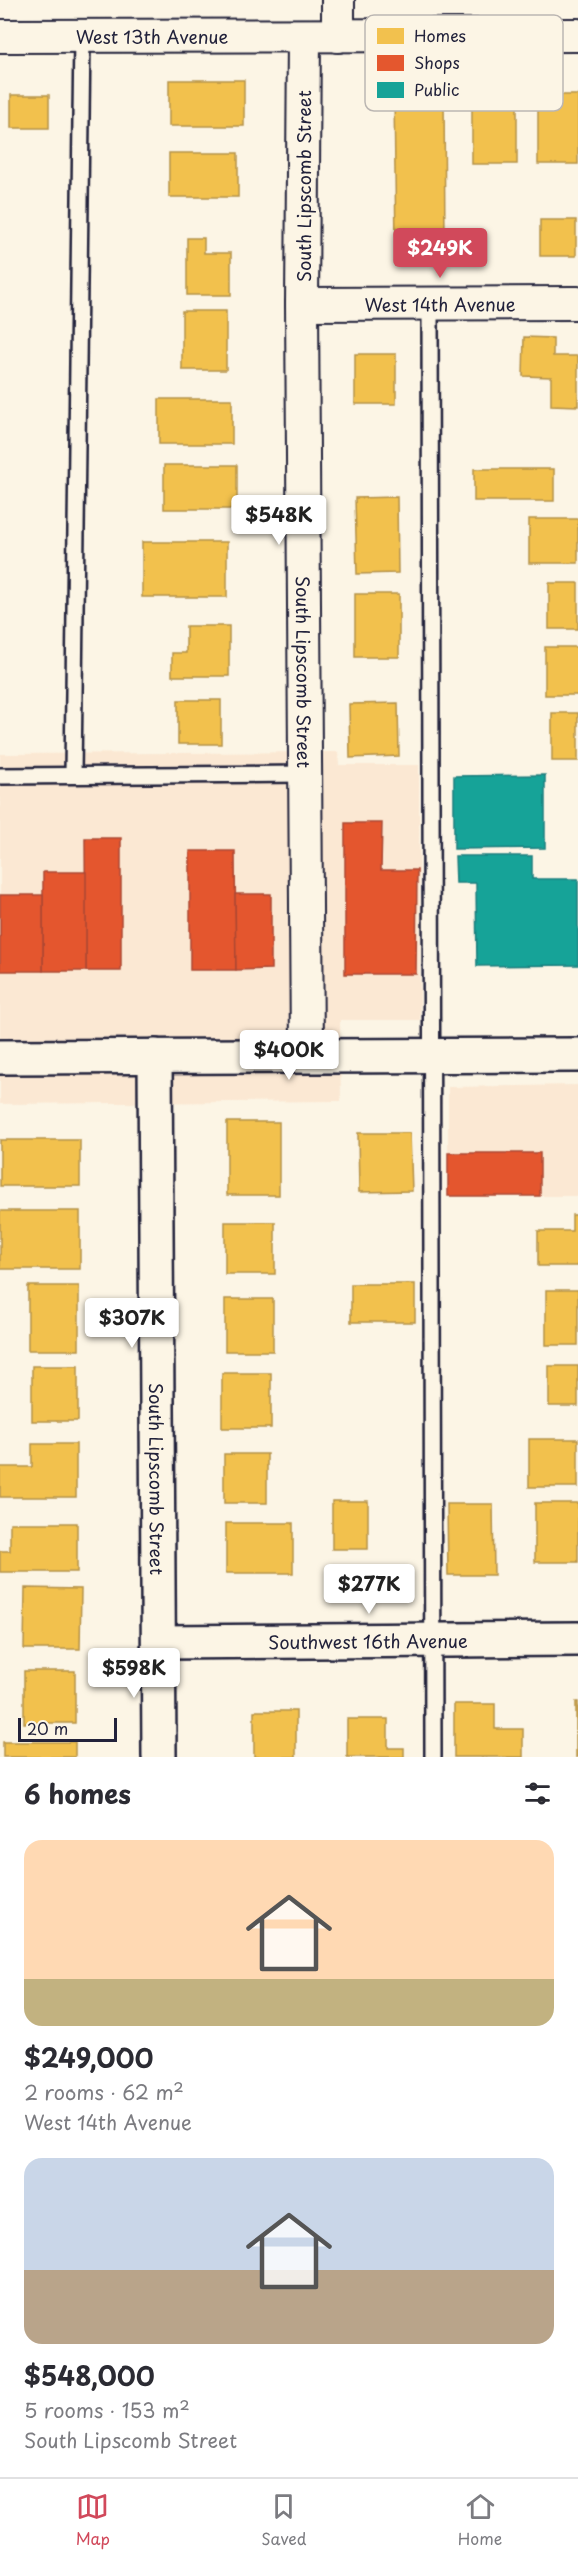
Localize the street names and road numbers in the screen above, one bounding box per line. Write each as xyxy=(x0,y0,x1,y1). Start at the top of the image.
street label: West 13th Avenue xyxy=(76,22,228,49)
street label: South Lipscomb Street xyxy=(290,90,317,282)
street label: West 14th Avenue xyxy=(364,290,516,317)
street label: South Lipscomb Street xyxy=(290,576,319,768)
street label: South Lipscomb Street xyxy=(143,1383,171,1575)
street label: Southwest 16th Avenue xyxy=(268,1626,468,1655)

